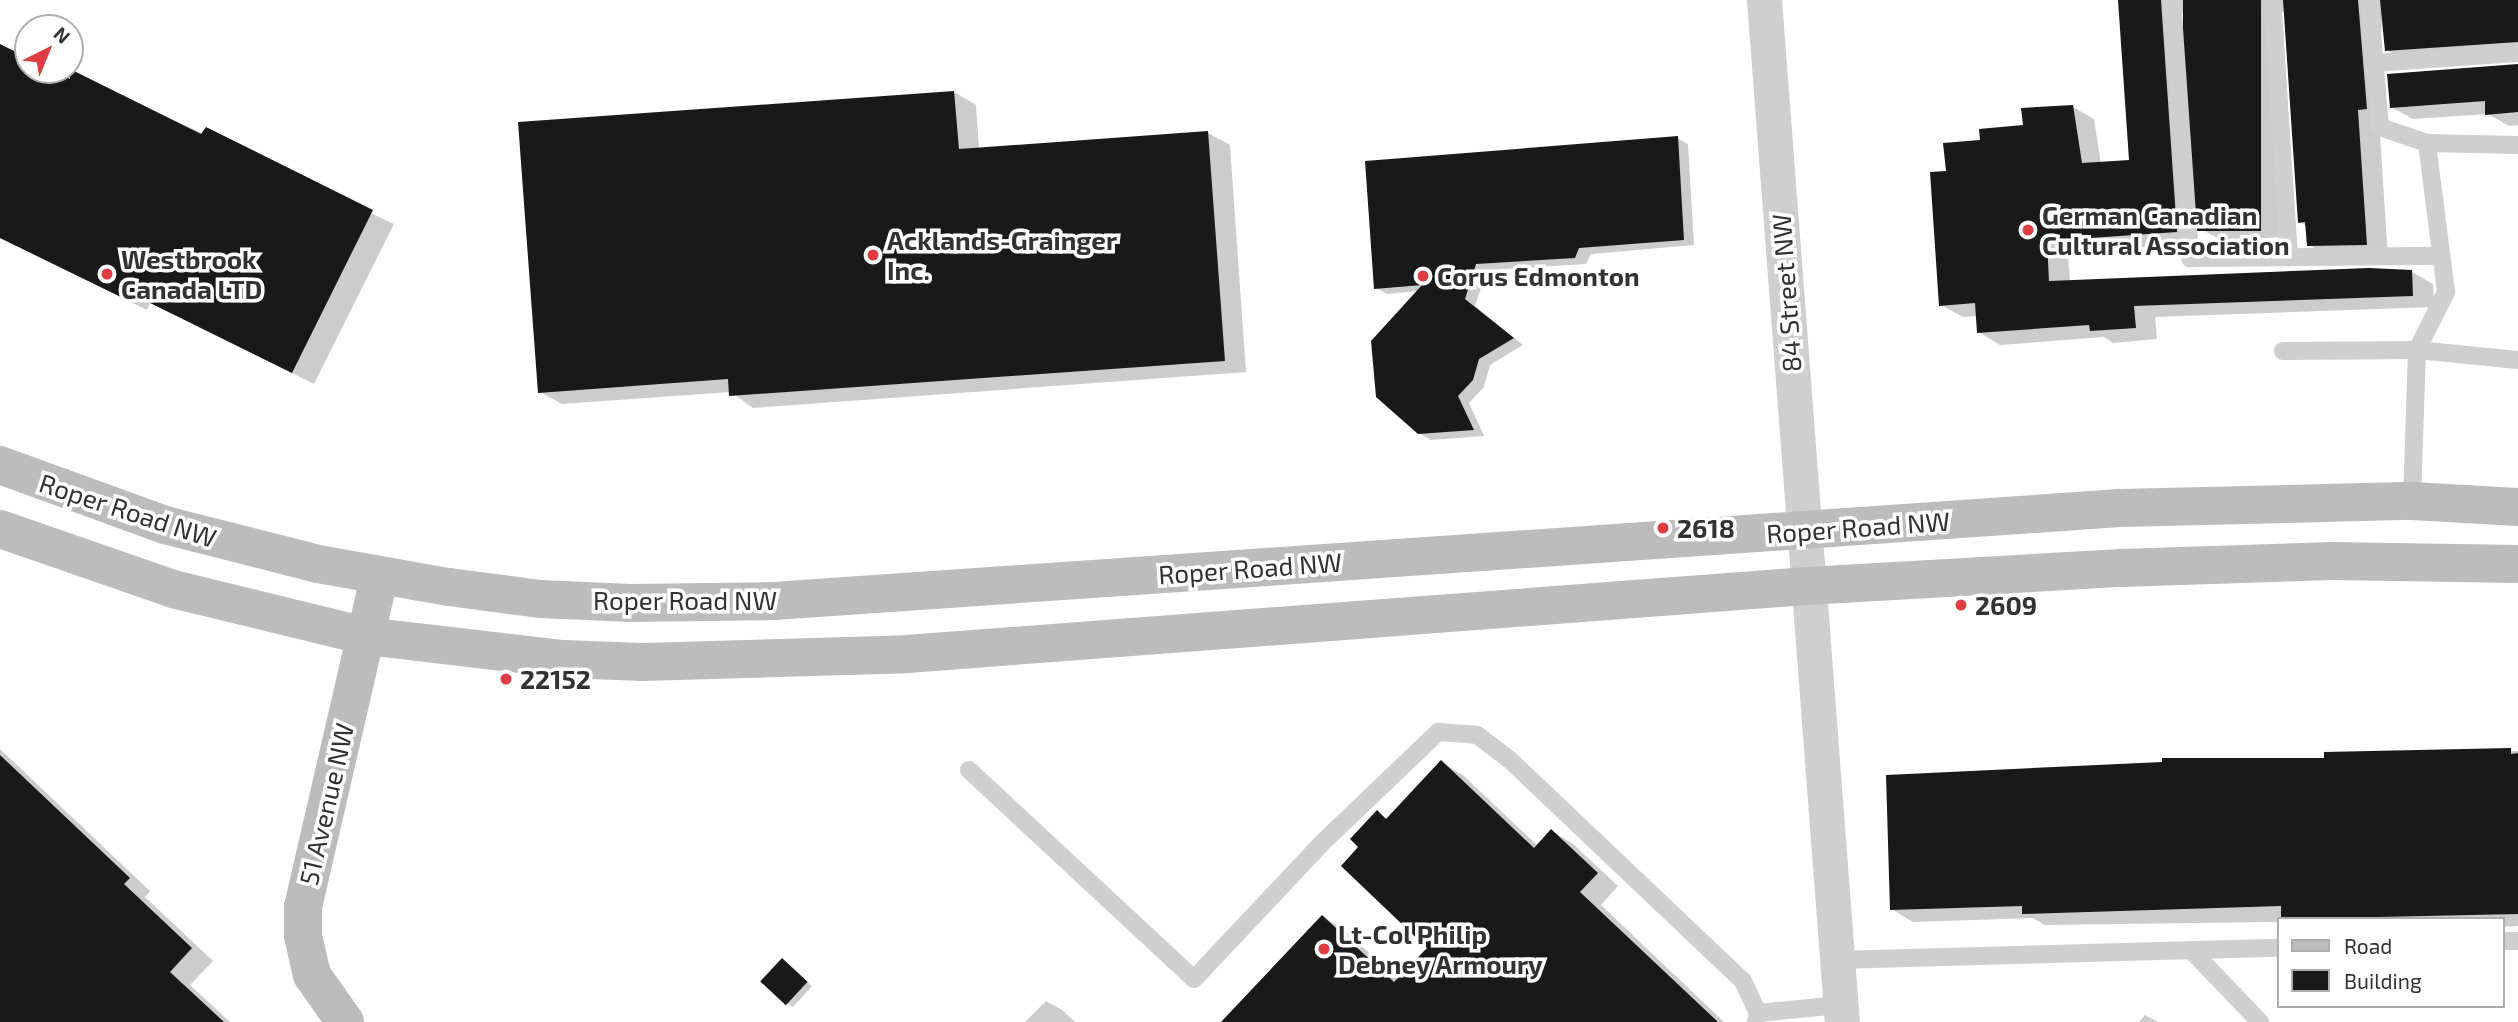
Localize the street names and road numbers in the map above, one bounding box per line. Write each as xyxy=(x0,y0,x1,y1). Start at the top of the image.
street label: 84 Street NW xyxy=(1765,213,1807,373)
street label: Roper Road NW xyxy=(35,467,221,553)
street label: Roper Road NW xyxy=(1765,505,1951,549)
street label: Roper Road NW xyxy=(1157,546,1343,590)
street label: Roper Road NW xyxy=(593,584,777,616)
street label: 51 Avenue NW xyxy=(292,720,360,888)

